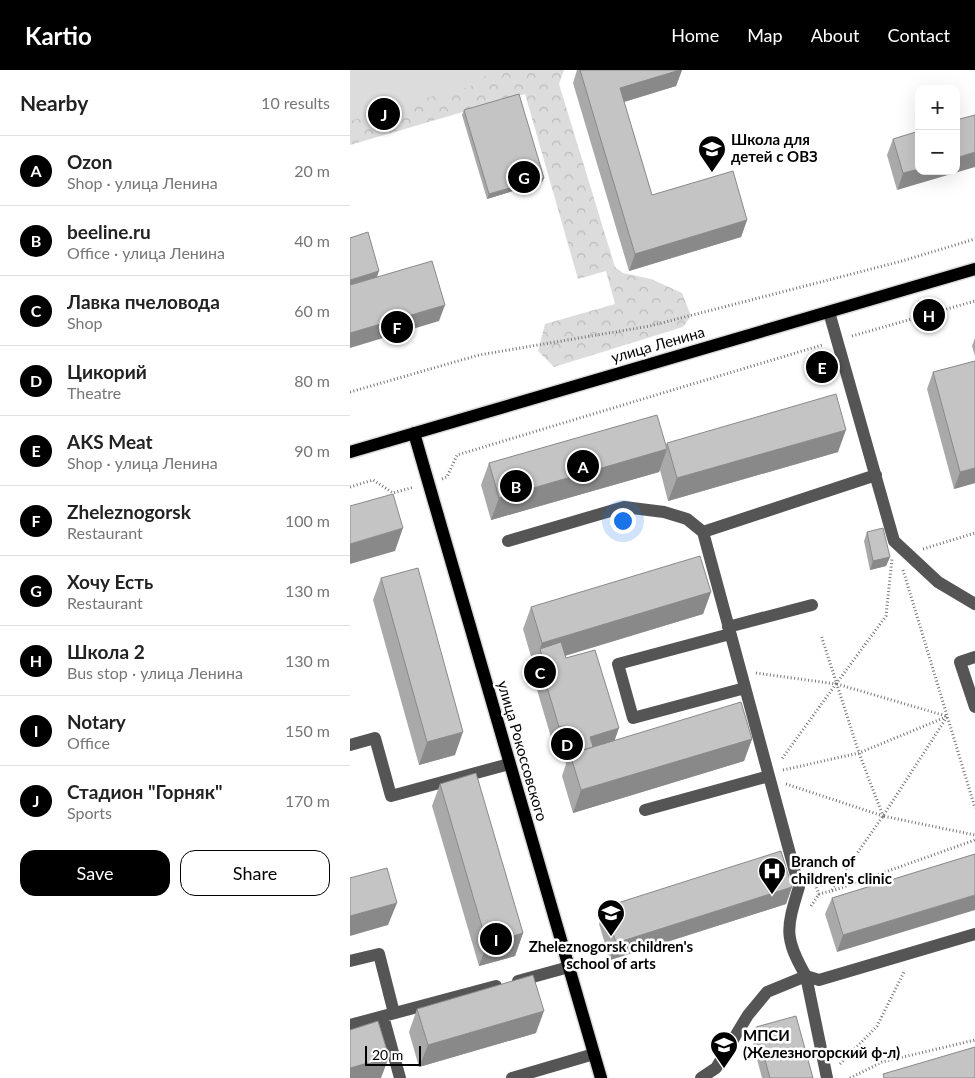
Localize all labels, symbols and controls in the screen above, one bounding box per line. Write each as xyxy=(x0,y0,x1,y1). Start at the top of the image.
text: Kartio xyxy=(25,21,92,50)
text: Home xyxy=(671,24,719,46)
text: Map xyxy=(747,24,783,46)
text: About xyxy=(811,24,860,46)
text: Contact xyxy=(888,24,950,46)
map controls xyxy=(915,85,960,175)
button: + xyxy=(915,85,960,130)
text: Nearby xyxy=(20,90,88,115)
text: 10 results xyxy=(261,93,330,112)
pin: J xyxy=(368,95,400,133)
place label: Школа для детей с ОВЗ xyxy=(731,130,818,165)
button: − xyxy=(915,130,960,175)
school or university icon: Школа для детей с ОВЗ xyxy=(697,134,727,173)
text: Ozon xyxy=(67,150,112,173)
pin: G xyxy=(508,158,540,196)
text: A xyxy=(30,161,42,180)
text: 20 m xyxy=(294,161,330,180)
text: Shop · улица Ленина xyxy=(67,173,218,192)
text: beeline.ru xyxy=(67,220,151,243)
text: B xyxy=(31,231,41,250)
text: 40 m xyxy=(294,231,330,250)
text: Office · улица Ленина xyxy=(67,243,225,262)
text: Лавка пчеловода xyxy=(67,290,220,313)
pin: H xyxy=(913,296,945,334)
text: C xyxy=(31,301,41,320)
text: 60 m xyxy=(294,301,330,320)
pin: F xyxy=(381,308,413,346)
text: Shop xyxy=(67,313,103,332)
street label: улица Ленина xyxy=(609,322,707,366)
pin: E xyxy=(806,348,838,386)
text: Цикорий xyxy=(67,360,147,383)
text: D xyxy=(30,371,42,390)
text: 80 m xyxy=(294,371,330,390)
text: Theatre xyxy=(67,383,121,402)
text: AKS Meat xyxy=(67,430,153,453)
text: E xyxy=(31,441,41,460)
text: 90 m xyxy=(294,441,330,460)
pin: A xyxy=(567,447,599,485)
text: Shop · улица Ленина xyxy=(67,453,218,472)
pin: B xyxy=(500,467,532,505)
text: Zheleznogorsk xyxy=(67,500,191,523)
your location xyxy=(610,508,636,534)
text: F xyxy=(31,511,41,530)
text: 100 m xyxy=(285,511,330,530)
text: Restaurant xyxy=(67,523,143,542)
text: Хочу Есть xyxy=(67,570,153,593)
text: G xyxy=(30,581,42,600)
text: 130 m xyxy=(285,581,330,600)
text: Restaurant xyxy=(67,593,143,612)
text: Школа 2 xyxy=(67,640,145,663)
text: H xyxy=(30,651,42,670)
text: 130 m xyxy=(285,651,330,670)
pin: C xyxy=(524,653,556,691)
text: Bus stop · улица Ленина xyxy=(67,663,243,682)
street label: улица Рокоссовского xyxy=(494,678,552,823)
text: Notary xyxy=(67,710,126,733)
text: I xyxy=(34,721,38,740)
text: 150 m xyxy=(285,721,330,740)
pin: D xyxy=(551,725,583,763)
text: Office xyxy=(67,733,110,752)
text: Стадион "Горняк" xyxy=(67,780,222,803)
text: J xyxy=(33,791,39,810)
text: 170 m xyxy=(285,791,330,810)
text: Sports xyxy=(67,803,112,822)
button: Save xyxy=(20,850,170,896)
button: Share xyxy=(180,850,330,896)
place label: Branch of children's clinic xyxy=(791,852,892,887)
hospital icon: Branch of children's clinic xyxy=(757,856,787,895)
school or university icon: Zheleznogorsk children's school of arts xyxy=(596,898,626,937)
pin: I xyxy=(480,920,512,958)
place label: Zheleznogorsk children's school of arts xyxy=(529,937,694,972)
place label: МПСИ (Железногорский ф-л) xyxy=(743,1026,900,1061)
school or university icon: МПСИ (Железногорский ф-л) xyxy=(709,1030,739,1069)
scale bar xyxy=(365,1043,421,1066)
text: 20 m xyxy=(372,1046,403,1063)

